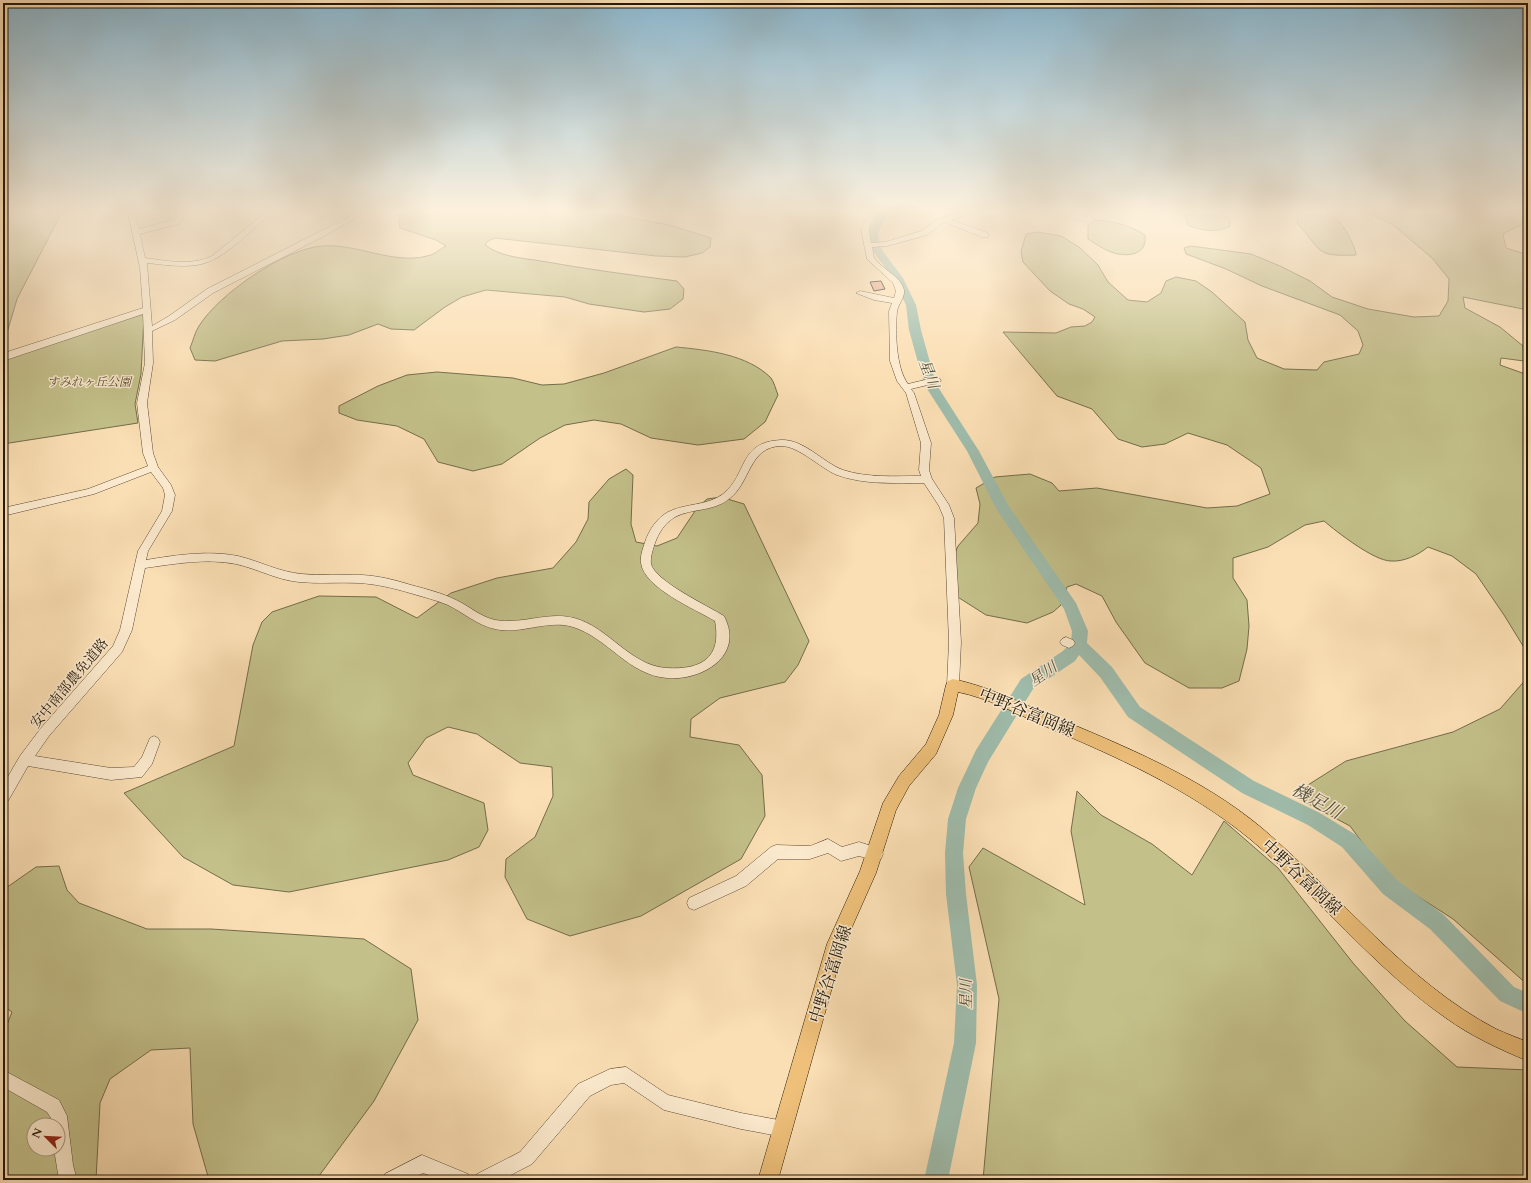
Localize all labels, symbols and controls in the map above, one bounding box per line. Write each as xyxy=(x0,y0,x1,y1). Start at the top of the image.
water label: 星川 xyxy=(914,356,944,393)
park label: すみれヶ丘公園 xyxy=(47,374,133,390)
street label: 安中南部農免道路 xyxy=(26,634,113,732)
water label: 星川 xyxy=(1025,656,1063,691)
street label: 中野谷富岡線 xyxy=(975,683,1078,742)
water label: 機足川 xyxy=(1287,777,1348,826)
street label: 中野谷富岡線 xyxy=(1257,834,1347,921)
street label: 中野谷富岡線 xyxy=(804,922,857,1026)
water label: 星川 xyxy=(956,977,976,1009)
north arrow xyxy=(26,1117,66,1157)
text: N xyxy=(29,1125,46,1141)

